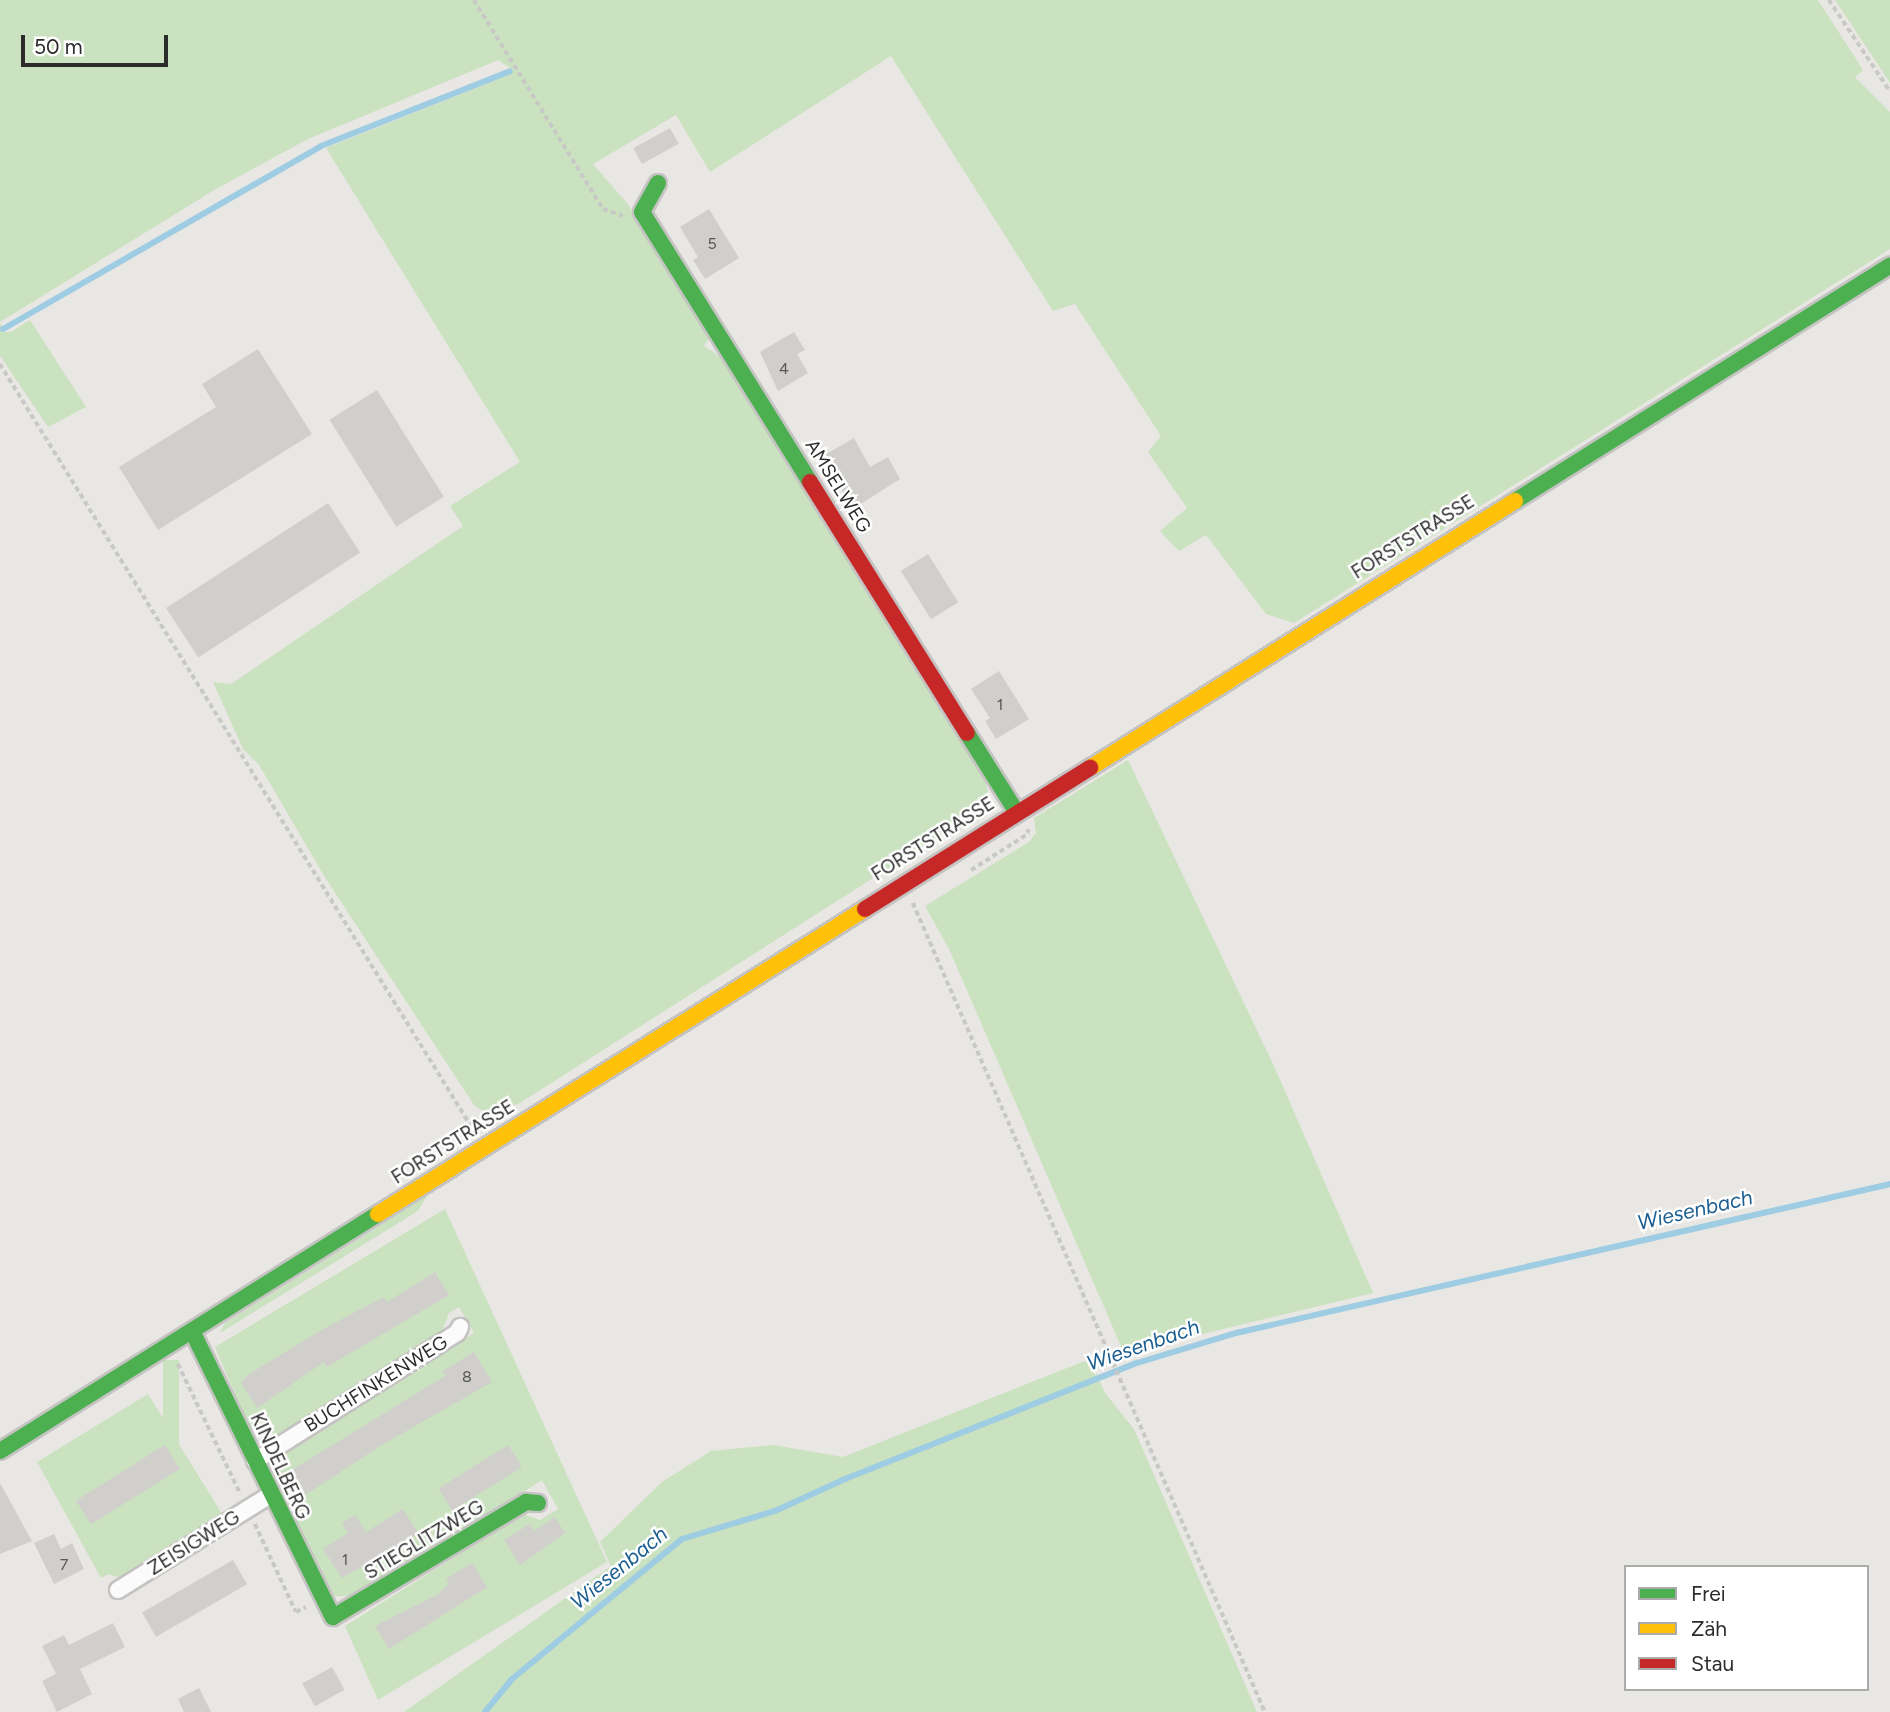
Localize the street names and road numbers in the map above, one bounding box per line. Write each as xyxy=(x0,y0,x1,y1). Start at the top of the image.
street label: AMSELWEG xyxy=(800,435,876,537)
street label: FORSTSTRASSE xyxy=(1347,490,1479,584)
street label: FORSTSTRASSE xyxy=(867,792,999,886)
street label: FORSTSTRASSE xyxy=(387,1095,519,1189)
street label: BUCHFINKENWEG xyxy=(300,1331,452,1437)
street label: KINDELBERG xyxy=(245,1409,315,1523)
street label: STIEGLITZWEG xyxy=(360,1496,488,1584)
street label: ZEISIGWEG xyxy=(144,1506,244,1580)

